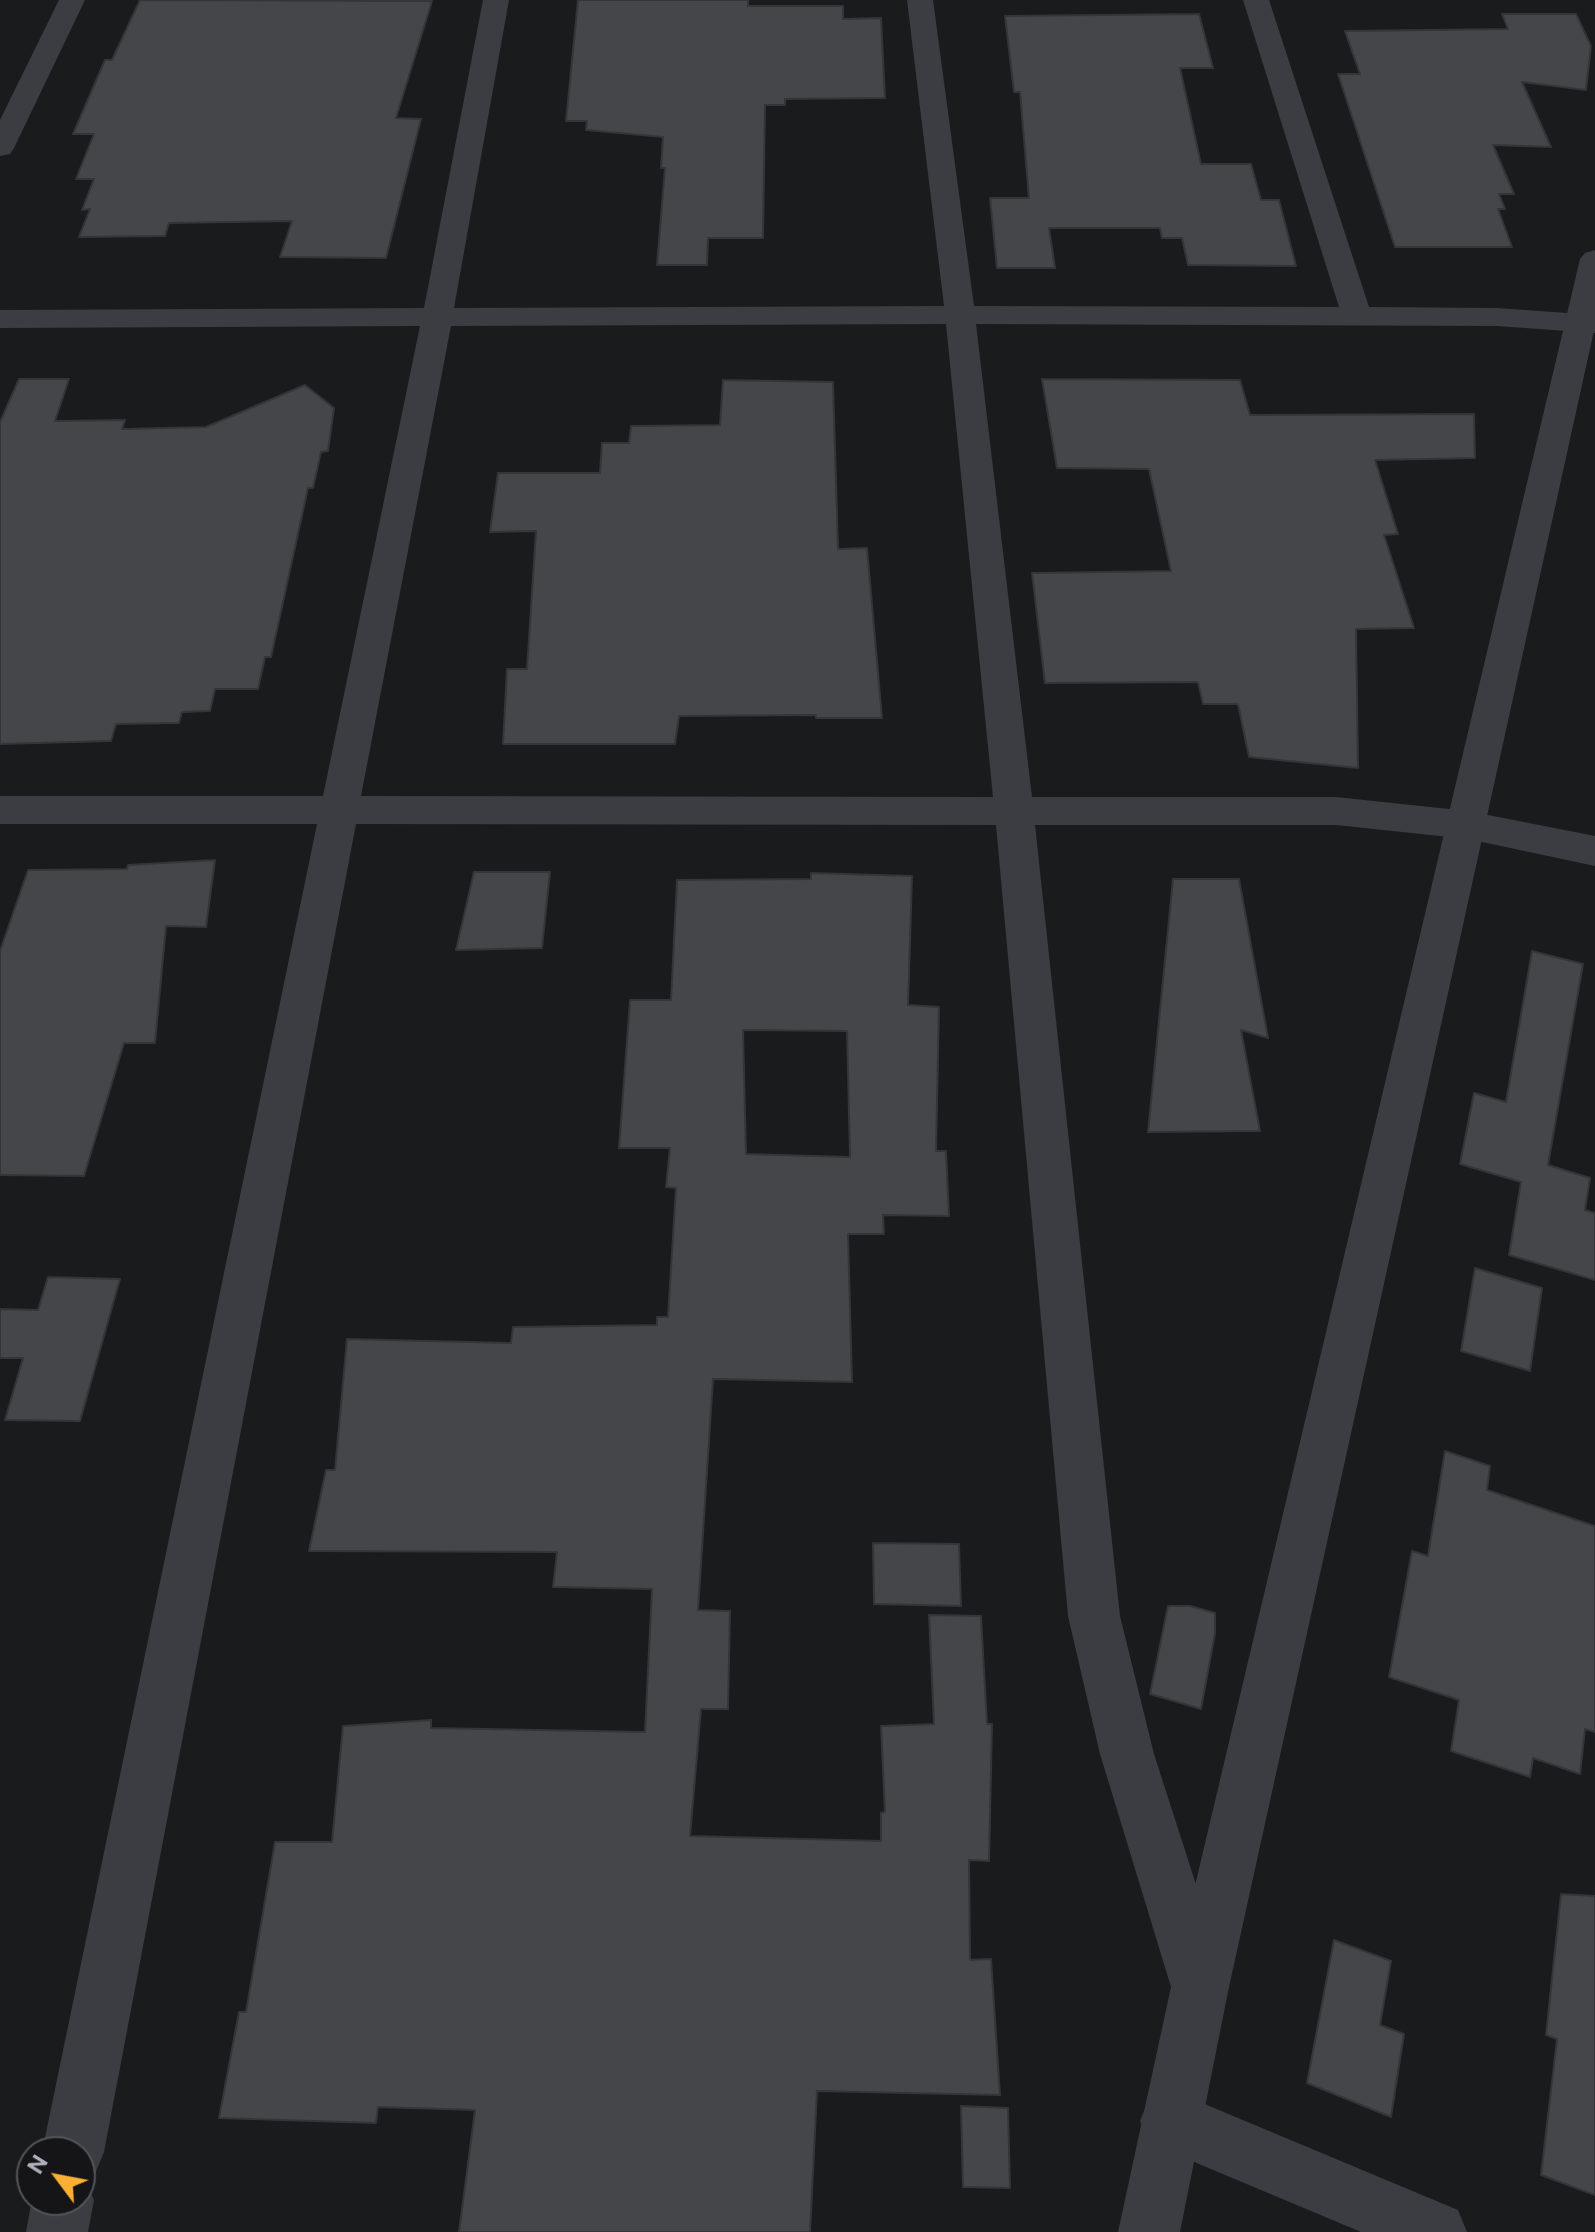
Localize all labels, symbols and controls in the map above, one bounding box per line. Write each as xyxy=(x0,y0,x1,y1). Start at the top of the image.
north arrow xyxy=(16,2136,96,2216)
text: N xyxy=(22,2150,53,2179)

